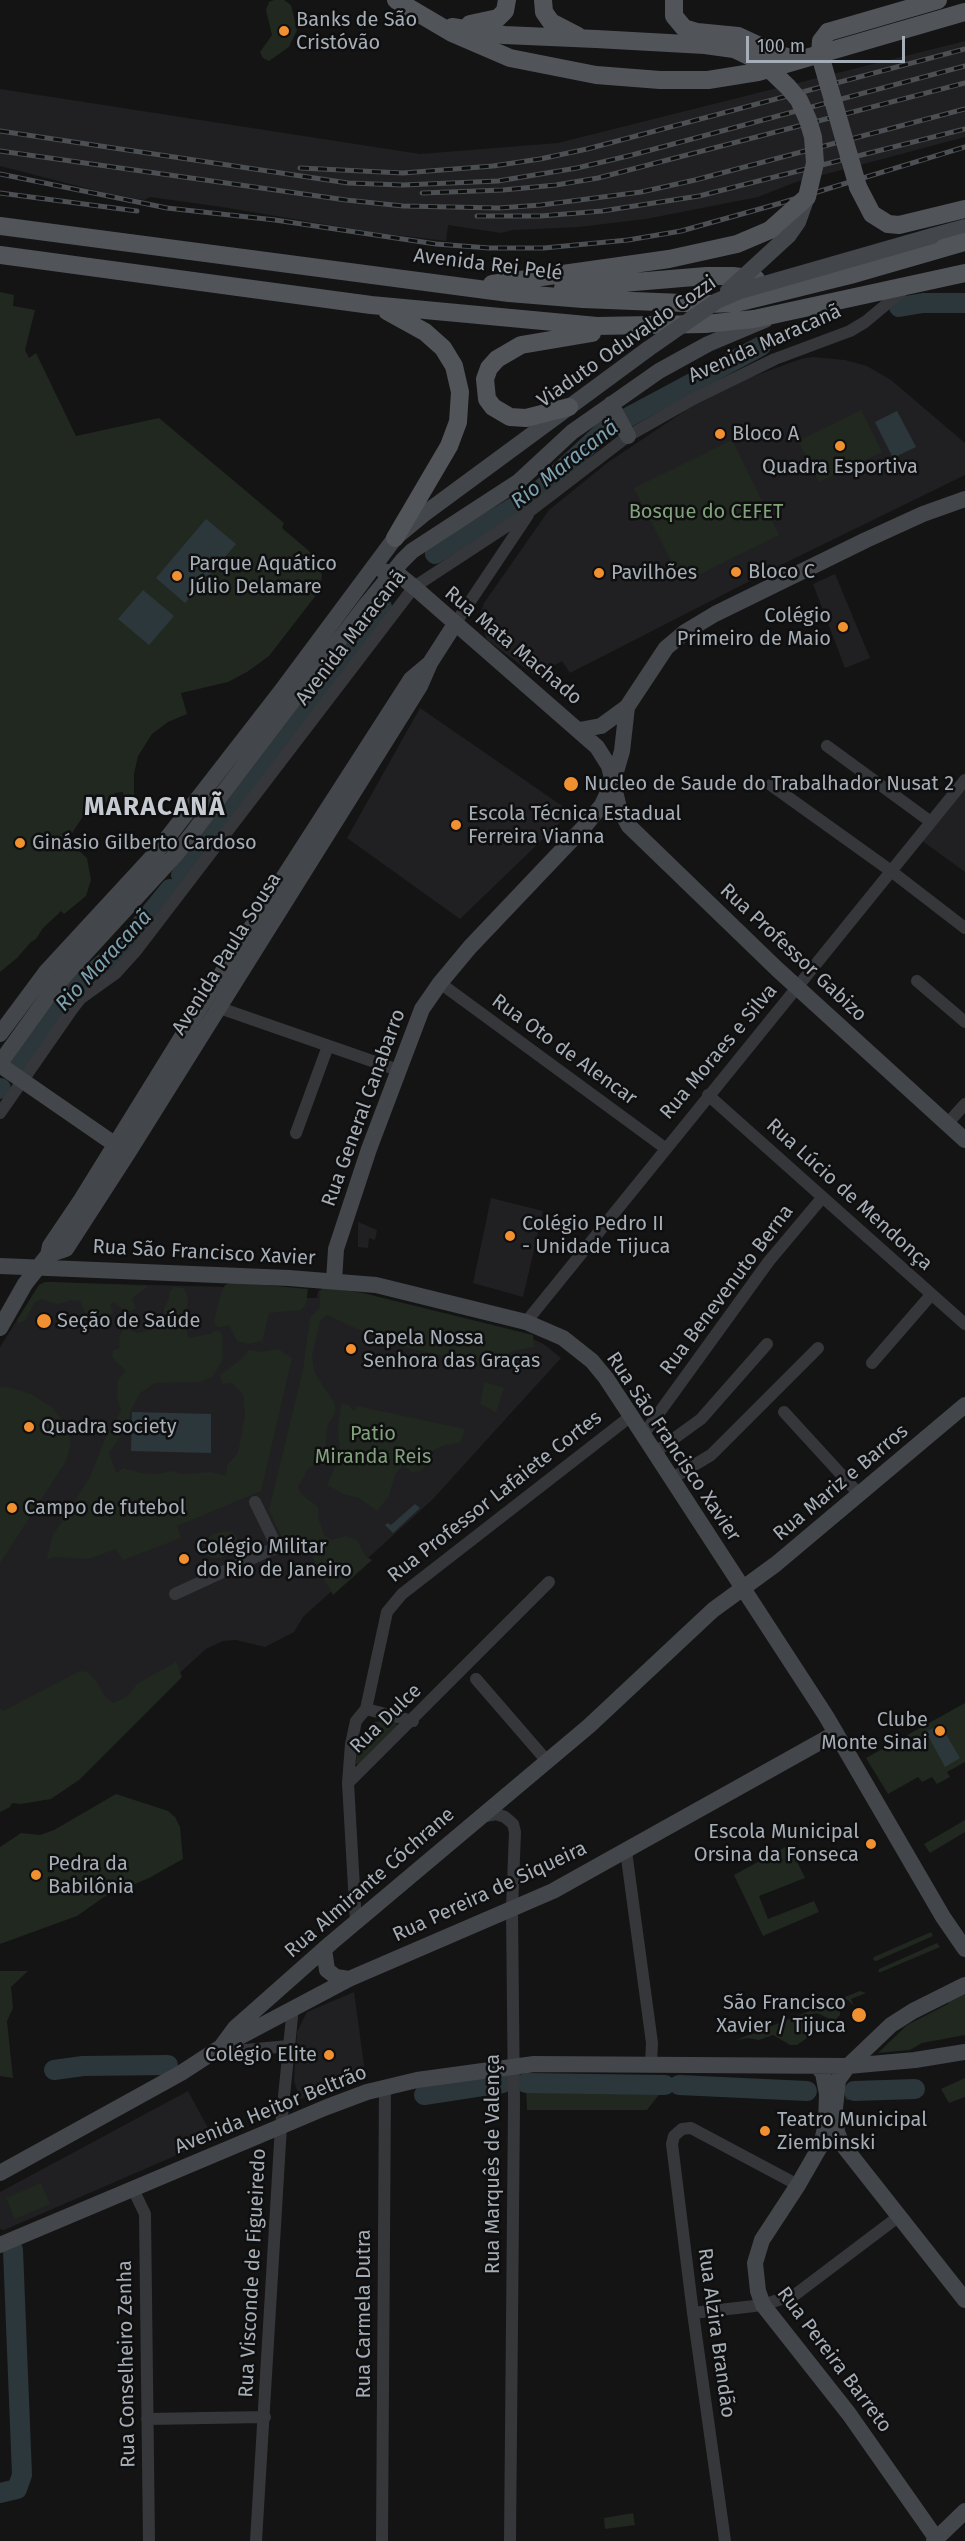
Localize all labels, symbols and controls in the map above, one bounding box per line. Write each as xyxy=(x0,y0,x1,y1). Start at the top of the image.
place label: Banks de São Cristóvão xyxy=(296,8,417,55)
marker: Banks de São Cristóvão xyxy=(277,24,291,38)
scale bar xyxy=(749,24,908,62)
text: 100 m xyxy=(757,35,805,57)
street label: Avenida Rei Pelé xyxy=(412,244,564,286)
street label: Viaduto Oduvaldo Cozzi xyxy=(533,271,721,413)
street label: Avenida Maracanã xyxy=(685,300,845,388)
water label: Rio Maracanã xyxy=(506,415,624,515)
place label: Bloco A xyxy=(732,422,799,446)
marker: Bloco A xyxy=(713,427,727,441)
marker: Quadra Esportiva xyxy=(833,439,847,453)
place label: Quadra Esportiva xyxy=(762,455,918,479)
park label: Bosque do CEFET xyxy=(629,500,783,524)
place label: Parque Aquático Júlio Delamare xyxy=(189,552,337,599)
place label: Bloco C xyxy=(748,560,815,584)
place label: Pavilhões xyxy=(611,561,697,585)
marker: Bloco C xyxy=(729,565,743,579)
street label: Avenida Maracanã xyxy=(291,566,411,710)
marker: Pavilhões xyxy=(592,566,606,580)
marker: Parque Aquático Júlio Delamare xyxy=(170,569,184,583)
street label: Rua Mata Machado xyxy=(439,582,587,710)
place label: Colégio Primeiro de Maio xyxy=(677,604,831,651)
marker: Colégio Primeiro de Maio xyxy=(836,620,850,634)
place label: Nucleo de Saude do Trabalhador Nusat 2 xyxy=(584,772,954,796)
marker: Nucleo de Saude do Trabalhador Nusat 2 xyxy=(562,775,580,793)
district label: MARACANÃ xyxy=(84,792,226,824)
place label: Escola Técnica Estadual Ferreira Vianna xyxy=(468,802,681,849)
marker: Escola Técnica Estadual Ferreira Vianna xyxy=(449,818,463,832)
place label: Ginásio Gilberto Cardoso xyxy=(32,831,257,855)
marker: Ginásio Gilberto Cardoso xyxy=(13,836,27,850)
street label: Avenida Paula Sousa xyxy=(167,868,287,1040)
street label: Rua Professor Gabizo xyxy=(715,879,871,1027)
water label: Rio Maracanã xyxy=(51,905,157,1017)
street label: Rua Moraes e Silva xyxy=(655,979,783,1125)
street label: Rua Oto de Alencar xyxy=(487,989,641,1111)
street label: Rua General Canabarro xyxy=(317,1006,411,1210)
street label: Rua Lúcio de Mendonça xyxy=(761,1114,937,1276)
street label: Rua Benevenuto Berna xyxy=(655,1200,799,1380)
place label: Colégio Pedro II - Unidade Tijuca xyxy=(522,1212,670,1259)
marker: Colégio Pedro II - Unidade Tijuca xyxy=(503,1229,517,1243)
street label: Rua São Francisco Xavier xyxy=(92,1235,316,1271)
place label: Seção de Saúde xyxy=(57,1309,200,1333)
marker: Seção de Saúde xyxy=(35,1312,53,1330)
place label: Capela Nossa Senhora das Graças xyxy=(363,1326,540,1373)
marker: Capela Nossa Senhora das Graças xyxy=(344,1342,358,1356)
street label: Rua São Francisco Xavier xyxy=(601,1348,745,1546)
street label: Rua Professor Lafaiete Cortes xyxy=(383,1406,607,1588)
place label: Quadra society xyxy=(41,1415,177,1439)
marker: Quadra society xyxy=(22,1420,36,1434)
street label: Rua Mariz e Barros xyxy=(769,1420,913,1546)
park label: Patio Miranda Reis xyxy=(315,1422,431,1469)
place label: Campo de futebol xyxy=(24,1496,186,1520)
marker: Campo de futebol xyxy=(5,1501,19,1515)
place label: Colégio Militar do Rio de Janeiro xyxy=(196,1535,352,1582)
marker: Colégio Militar do Rio de Janeiro xyxy=(177,1552,191,1566)
street label: Rua Dulce xyxy=(345,1679,427,1759)
place label: Clube Monte Sinai xyxy=(821,1708,928,1755)
marker: Clube Monte Sinai xyxy=(933,1724,947,1738)
street label: Rua Almirante Cóchrane xyxy=(280,1803,460,1963)
place label: Escola Municipal Orsina da Fonseca xyxy=(694,1820,859,1867)
street label: Rua Pereira de Siqueira xyxy=(389,1836,591,1948)
marker: Escola Municipal Orsina da Fonseca xyxy=(864,1837,878,1851)
place label: Pedra da Babilônia xyxy=(48,1852,134,1899)
marker: Pedra da Babilônia xyxy=(29,1868,43,1882)
place label: São Francisco Xavier / Tijuca xyxy=(716,1991,846,2038)
marker: São Francisco Xavier / Tijuca xyxy=(850,2006,868,2024)
place label: Colégio Elite xyxy=(205,2043,317,2067)
marker: Colégio Elite xyxy=(322,2048,336,2062)
street label: Rua Marquês de Valença xyxy=(481,2054,505,2274)
street label: Avenida Heitor Beltrão xyxy=(171,2060,371,2160)
place label: Teatro Municipal Ziembinski xyxy=(777,2108,927,2155)
marker: Teatro Municipal Ziembinski xyxy=(758,2124,772,2138)
street label: Rua Visconde de Figueiredo xyxy=(234,2148,272,2398)
street label: Rua Carmela Dutra xyxy=(352,2229,376,2399)
street label: Rua Alzira Brandão xyxy=(692,2247,740,2419)
street label: Rua Conselheiro Zenha xyxy=(113,2260,141,2468)
street label: Rua Pereira Barreto xyxy=(771,2282,897,2438)

